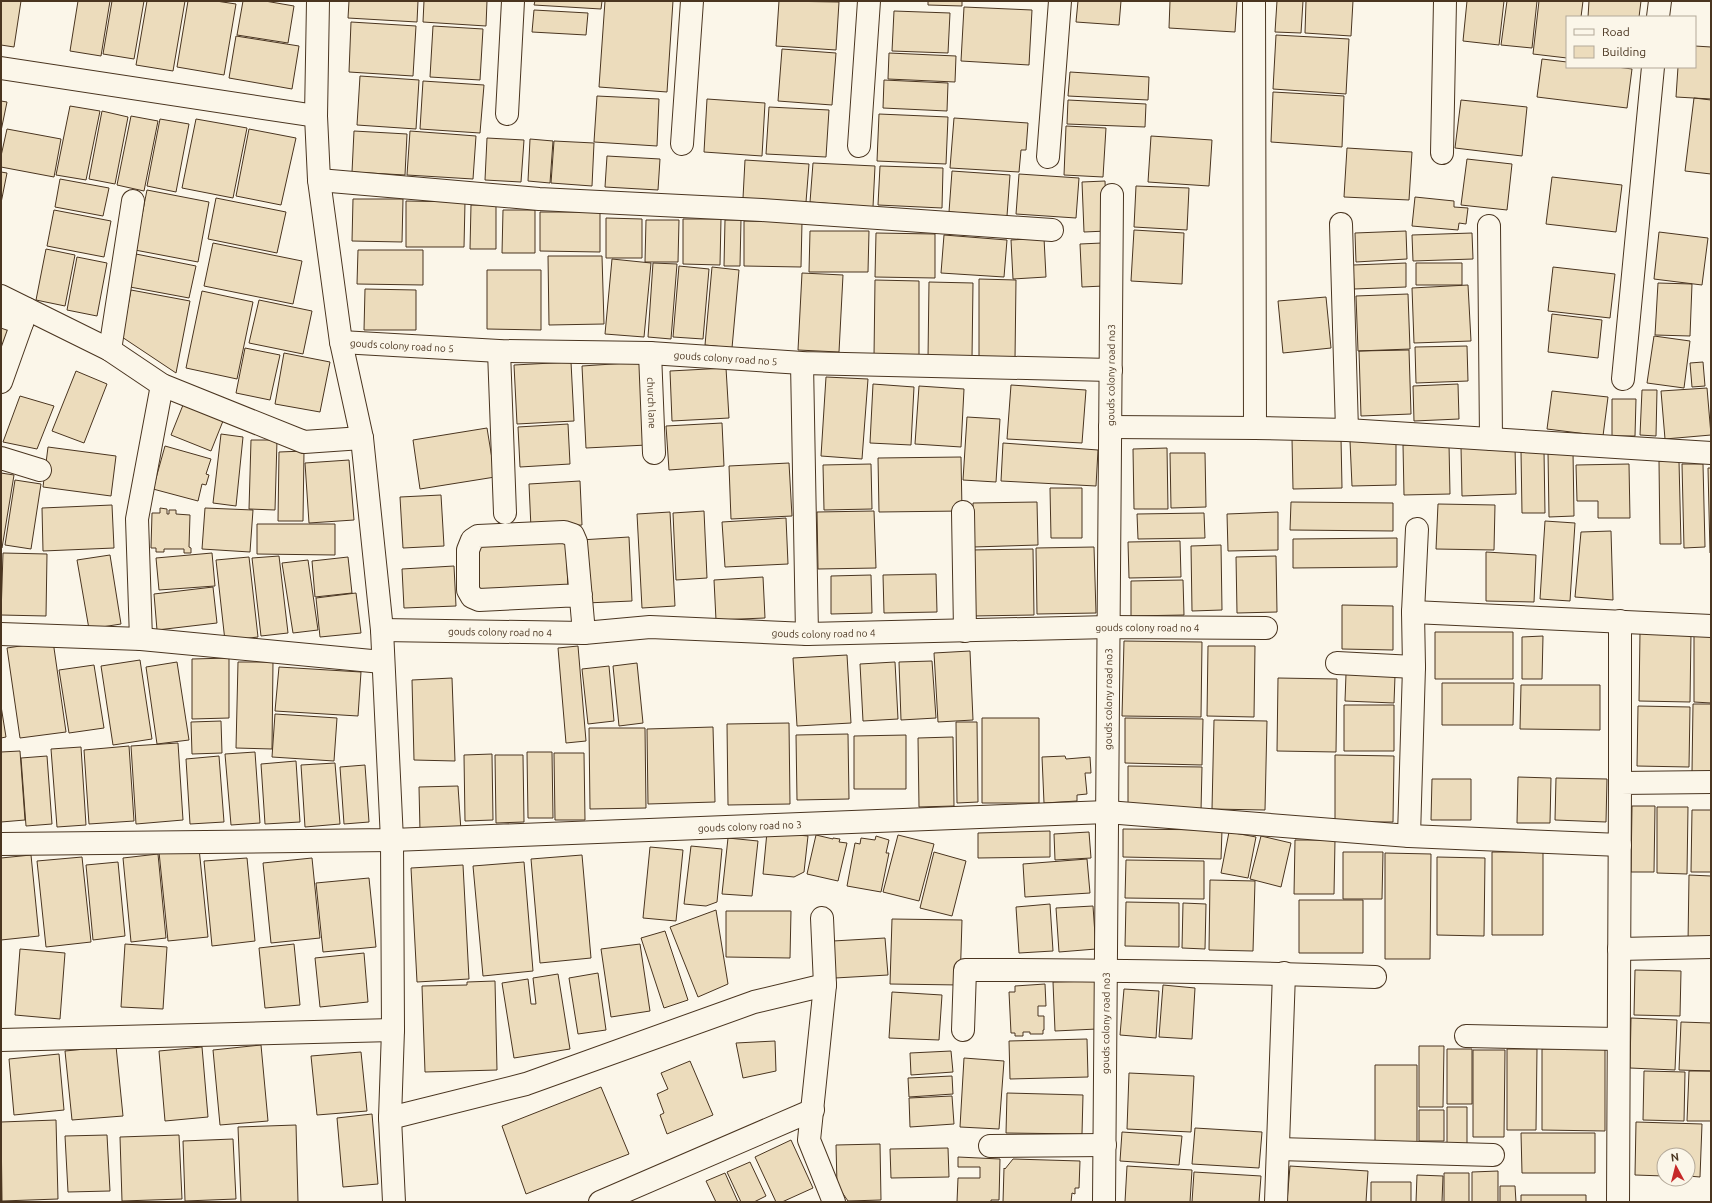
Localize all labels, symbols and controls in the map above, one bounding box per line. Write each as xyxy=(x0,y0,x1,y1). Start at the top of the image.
legend xyxy=(1566,16,1696,68)
text: Road xyxy=(1602,25,1630,38)
text: Building xyxy=(1602,45,1646,58)
street label: gouds colony road no3 xyxy=(1105,324,1117,426)
street label: gouds colony road no 5 xyxy=(350,338,454,354)
street label: gouds colony road no 5 xyxy=(673,350,778,367)
street label: church lane xyxy=(645,377,658,429)
street label: gouds colony road no 4 xyxy=(1095,622,1200,634)
street label: gouds colony road no 4 xyxy=(448,626,552,639)
street label: gouds colony road no 4 xyxy=(771,627,876,640)
street label: gouds colony road no3 xyxy=(1103,648,1114,750)
street label: gouds colony road no 3 xyxy=(698,819,802,834)
street label: gouds colony road no3 xyxy=(1100,972,1112,1074)
north arrow xyxy=(1656,1147,1696,1187)
text: N xyxy=(1670,1151,1680,1164)

